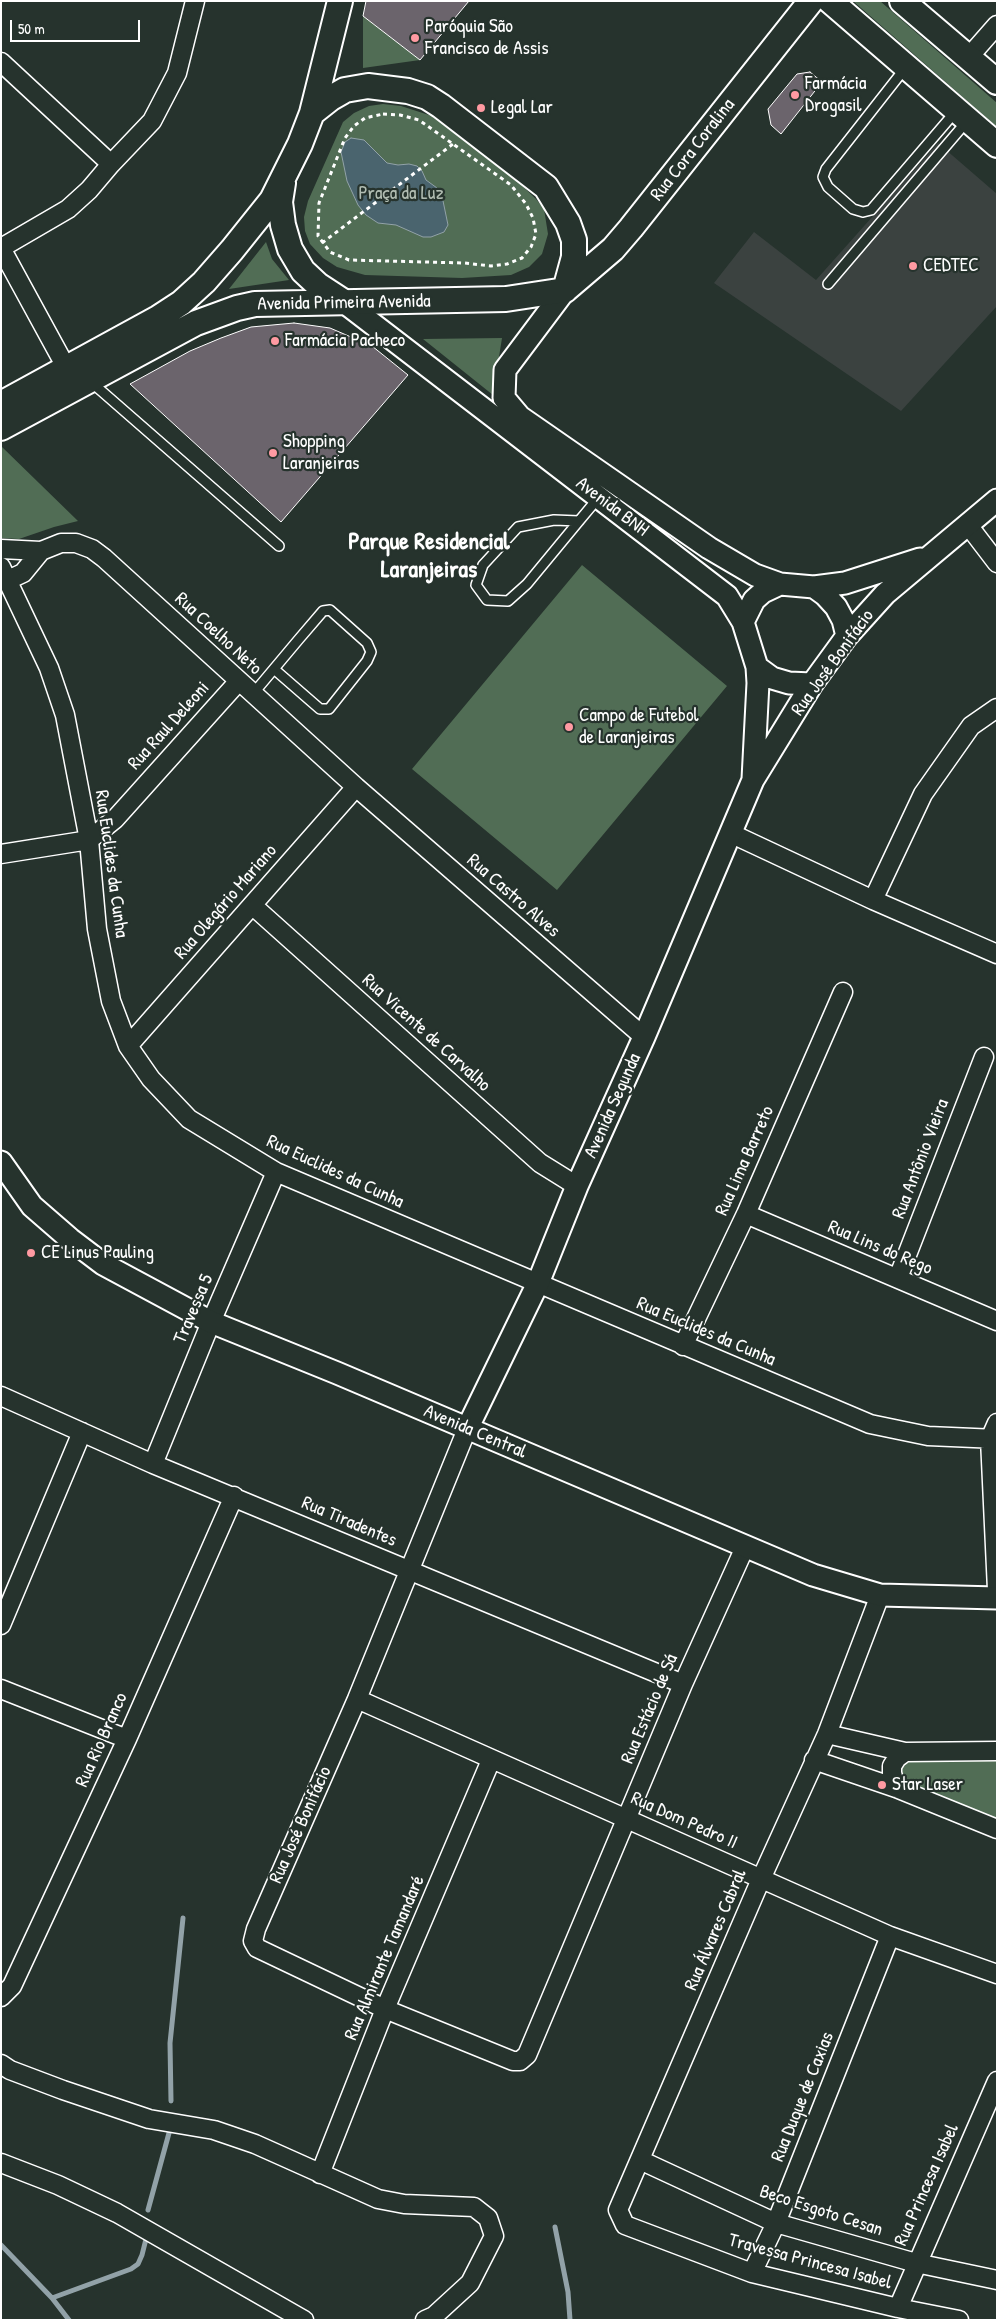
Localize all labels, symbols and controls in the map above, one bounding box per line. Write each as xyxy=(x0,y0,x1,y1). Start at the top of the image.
scale bar xyxy=(12,10,142,42)
place label: Paróquia São Francisco de Assis xyxy=(425,16,549,60)
text: 50 m xyxy=(18,18,45,39)
marker: Paróquia São Francisco de Assis xyxy=(409,32,421,44)
place label: Farmácia Drogasil xyxy=(805,73,866,117)
marker: Farmácia Drogasil xyxy=(789,89,801,101)
street label: Rua Cora Coralina xyxy=(646,94,740,206)
place label: Legal Lar xyxy=(491,97,553,119)
marker: Legal Lar xyxy=(475,102,487,114)
park label: Praça da Luz xyxy=(358,183,444,205)
place label: CEDTEC xyxy=(923,255,979,277)
marker: CEDTEC xyxy=(907,260,919,272)
street label: Avenida Primeira Avenida xyxy=(257,290,431,316)
place label: Farmácia Pacheco xyxy=(285,330,405,352)
marker: Farmácia Pacheco xyxy=(269,335,281,347)
place label: Shopping Laranjeiras xyxy=(283,431,359,475)
marker: Shopping Laranjeiras xyxy=(267,447,279,459)
street label: Avenida BNH xyxy=(571,472,653,542)
district label: Parque Residencial Laranjeiras xyxy=(348,529,510,585)
street label: Rua Coelho Neto xyxy=(170,588,266,680)
street label: Rua José Bonifácio xyxy=(787,605,879,721)
street label: Rua Raul Deleoni xyxy=(123,677,215,775)
place label: Campo de Futebol de Laranjeiras xyxy=(579,705,699,749)
marker: Campo de Futebol de Laranjeiras xyxy=(563,721,575,733)
street label: Rua Euclides da Cunha xyxy=(89,789,133,939)
street label: Rua Olegário Mariano xyxy=(170,840,282,964)
street label: Rua Castro Alves xyxy=(462,849,564,943)
street label: Rua Vicente de Carvalho xyxy=(357,969,495,1097)
street label: Avenida Segunda xyxy=(580,1050,646,1162)
street label: Rua Antônio Vieira xyxy=(888,1096,954,1222)
street label: Rua Lima Barreto xyxy=(711,1103,779,1219)
street label: Rua Euclides da Cunha xyxy=(263,1130,407,1214)
street label: Rua Lins do Rego xyxy=(824,1216,936,1280)
place label: CE Linus Pauling xyxy=(41,1242,154,1264)
marker: CE Linus Pauling xyxy=(25,1247,37,1259)
street label: Travessa 5 xyxy=(169,1271,219,1347)
street label: Rua Euclides da Cunha xyxy=(633,1292,779,1372)
street label: Avenida Central xyxy=(420,1400,530,1464)
street label: Rua Tiradentes xyxy=(298,1492,400,1552)
street label: Rua Estácio de Sá xyxy=(617,1651,683,1767)
street label: Rua Rio Branco xyxy=(71,1689,133,1791)
street label: Rua José Bonifácio xyxy=(265,1763,337,1887)
place label: Star Laser xyxy=(892,1774,963,1796)
marker: Star Laser xyxy=(876,1779,888,1791)
street label: Rua Dom Pedro II xyxy=(627,1787,741,1855)
street label: Rua Álvares Cabral xyxy=(680,1866,752,1994)
street label: Rua Almirante Tamandaré xyxy=(340,1872,430,2044)
street label: Rua Duque de Caxias xyxy=(767,2029,839,2165)
street label: Rua Princesa Isabel xyxy=(890,2120,964,2250)
street label: Beco Esgoto Cesan xyxy=(756,2180,886,2242)
street label: Travessa Princesa Isabel xyxy=(726,2229,894,2295)

